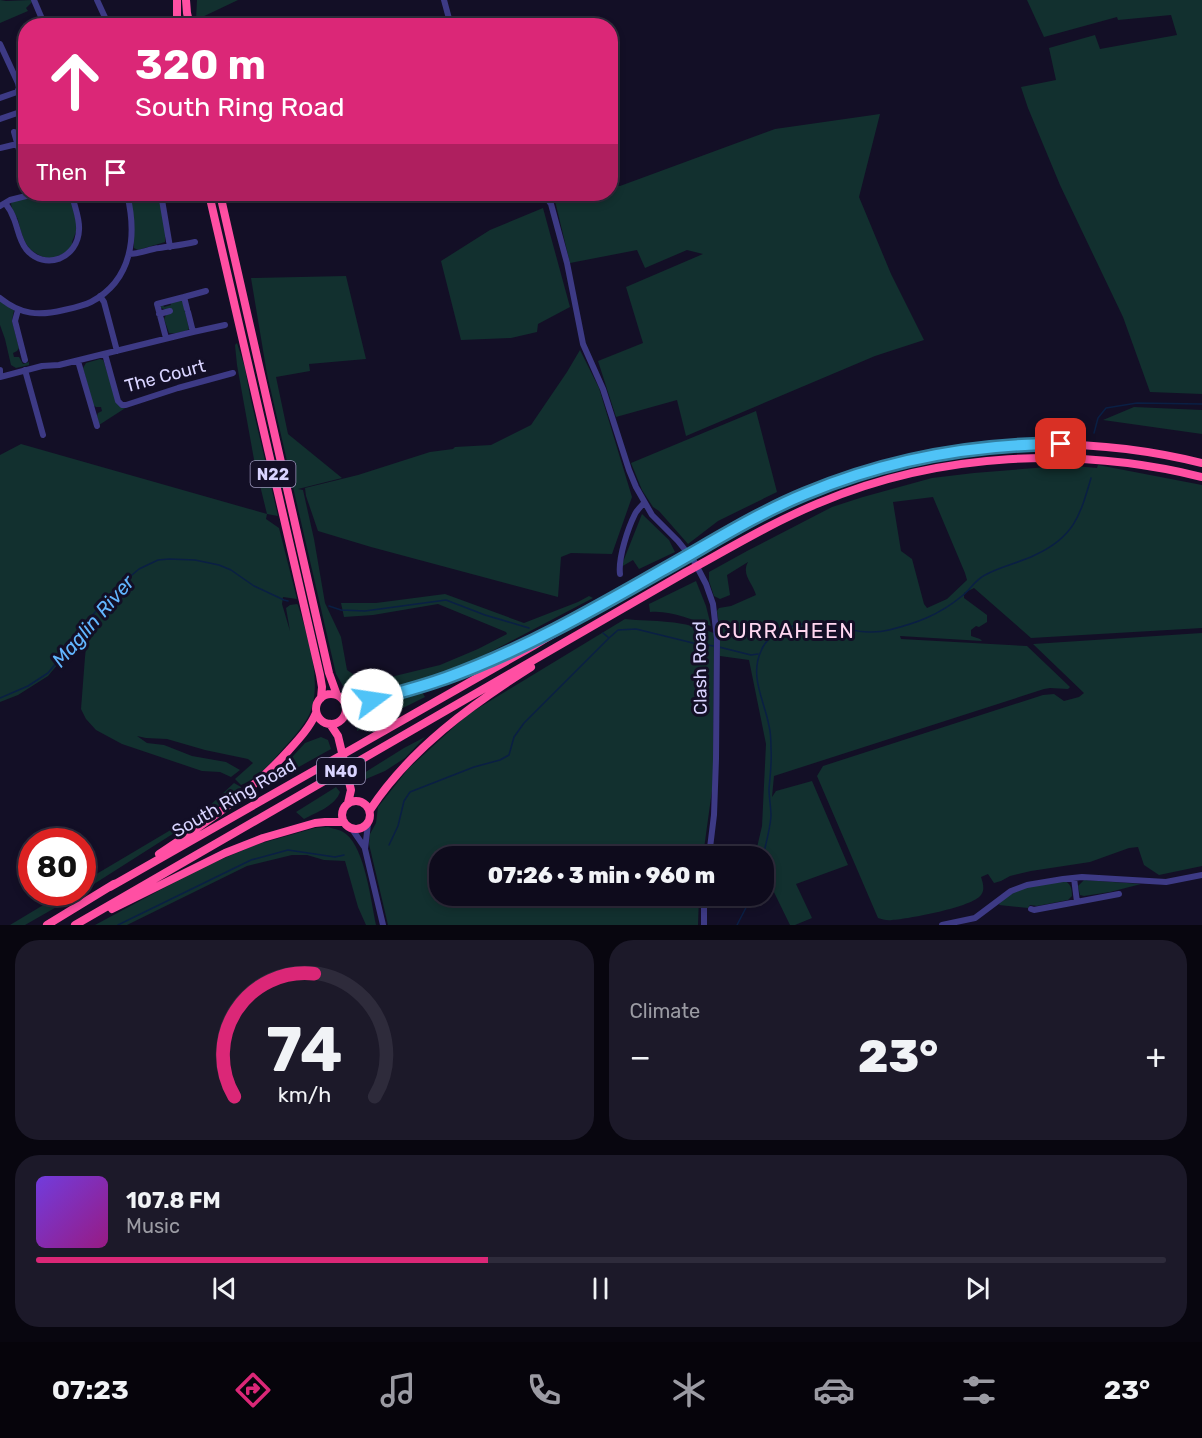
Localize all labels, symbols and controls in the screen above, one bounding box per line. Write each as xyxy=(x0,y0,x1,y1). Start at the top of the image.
text: 320 m xyxy=(135,40,266,90)
icon: ahead xyxy=(36,42,114,120)
text: South Ring Road xyxy=(135,91,344,123)
icon: arrive xyxy=(99,156,132,189)
text: Then xyxy=(36,159,87,186)
street label: The Court xyxy=(122,355,208,397)
pin xyxy=(1035,418,1086,469)
icon: arrive xyxy=(1044,427,1077,460)
road number: N22 xyxy=(250,461,296,487)
water label: Maglin River xyxy=(47,569,140,672)
district label: CURRAHEEN xyxy=(717,618,855,643)
street label: Clash Road xyxy=(688,621,712,715)
position arrow xyxy=(340,668,404,732)
street label: South Ring Road xyxy=(168,754,300,842)
road number: N40 xyxy=(317,758,365,784)
speed limit sign: 80 xyxy=(18,828,96,906)
text: 07:26 · 3 min · 960 m xyxy=(488,862,715,889)
text: Climate xyxy=(630,999,700,1023)
text: 74 xyxy=(266,1013,342,1087)
text: 23° xyxy=(858,1030,938,1083)
text: − xyxy=(630,1037,651,1076)
text: + xyxy=(1145,1037,1166,1076)
text: km/h xyxy=(277,1082,331,1107)
text: 107.8 FM xyxy=(126,1187,221,1214)
text: Music xyxy=(126,1214,180,1238)
icon: previous xyxy=(208,1272,241,1305)
icon: pause xyxy=(584,1272,617,1305)
icon: next xyxy=(961,1272,994,1305)
icon: directions xyxy=(232,1369,274,1411)
icon: music xyxy=(377,1369,419,1411)
icon: phone xyxy=(523,1369,565,1411)
icon: climate xyxy=(668,1369,710,1411)
icon: car xyxy=(813,1369,855,1411)
icon: filters xyxy=(958,1369,1000,1411)
text: 07:23 xyxy=(52,1374,129,1406)
text: 23° xyxy=(1104,1374,1150,1406)

